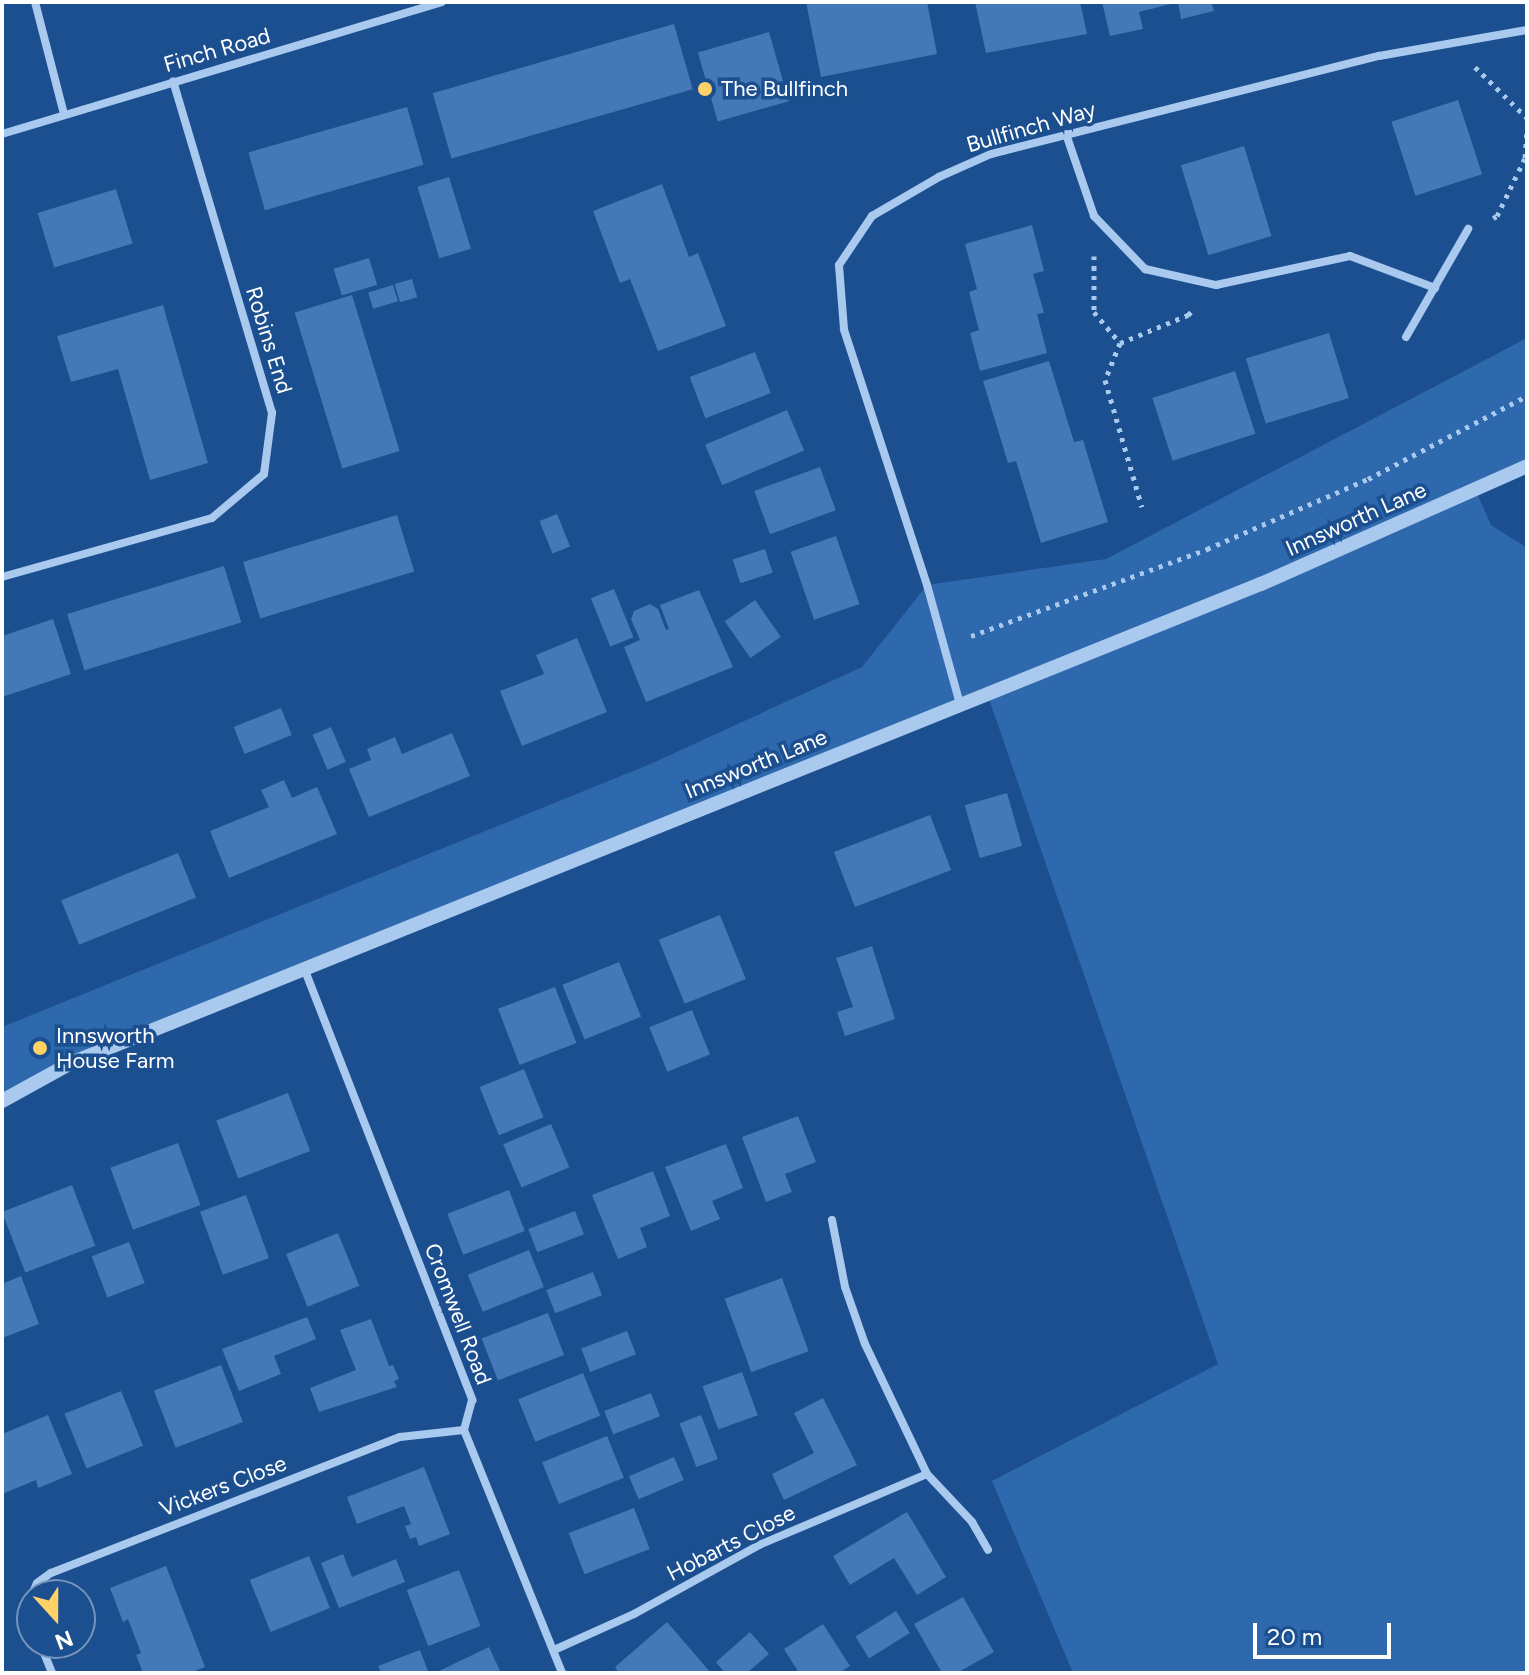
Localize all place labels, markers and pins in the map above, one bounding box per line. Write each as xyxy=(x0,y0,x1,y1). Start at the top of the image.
place label: The Bullfinch xyxy=(721,76,848,102)
marker: The Bullfinch xyxy=(696,80,714,98)
place label: Innsworth House Farm xyxy=(56,1022,174,1074)
marker: Innsworth House Farm xyxy=(31,1039,49,1057)

